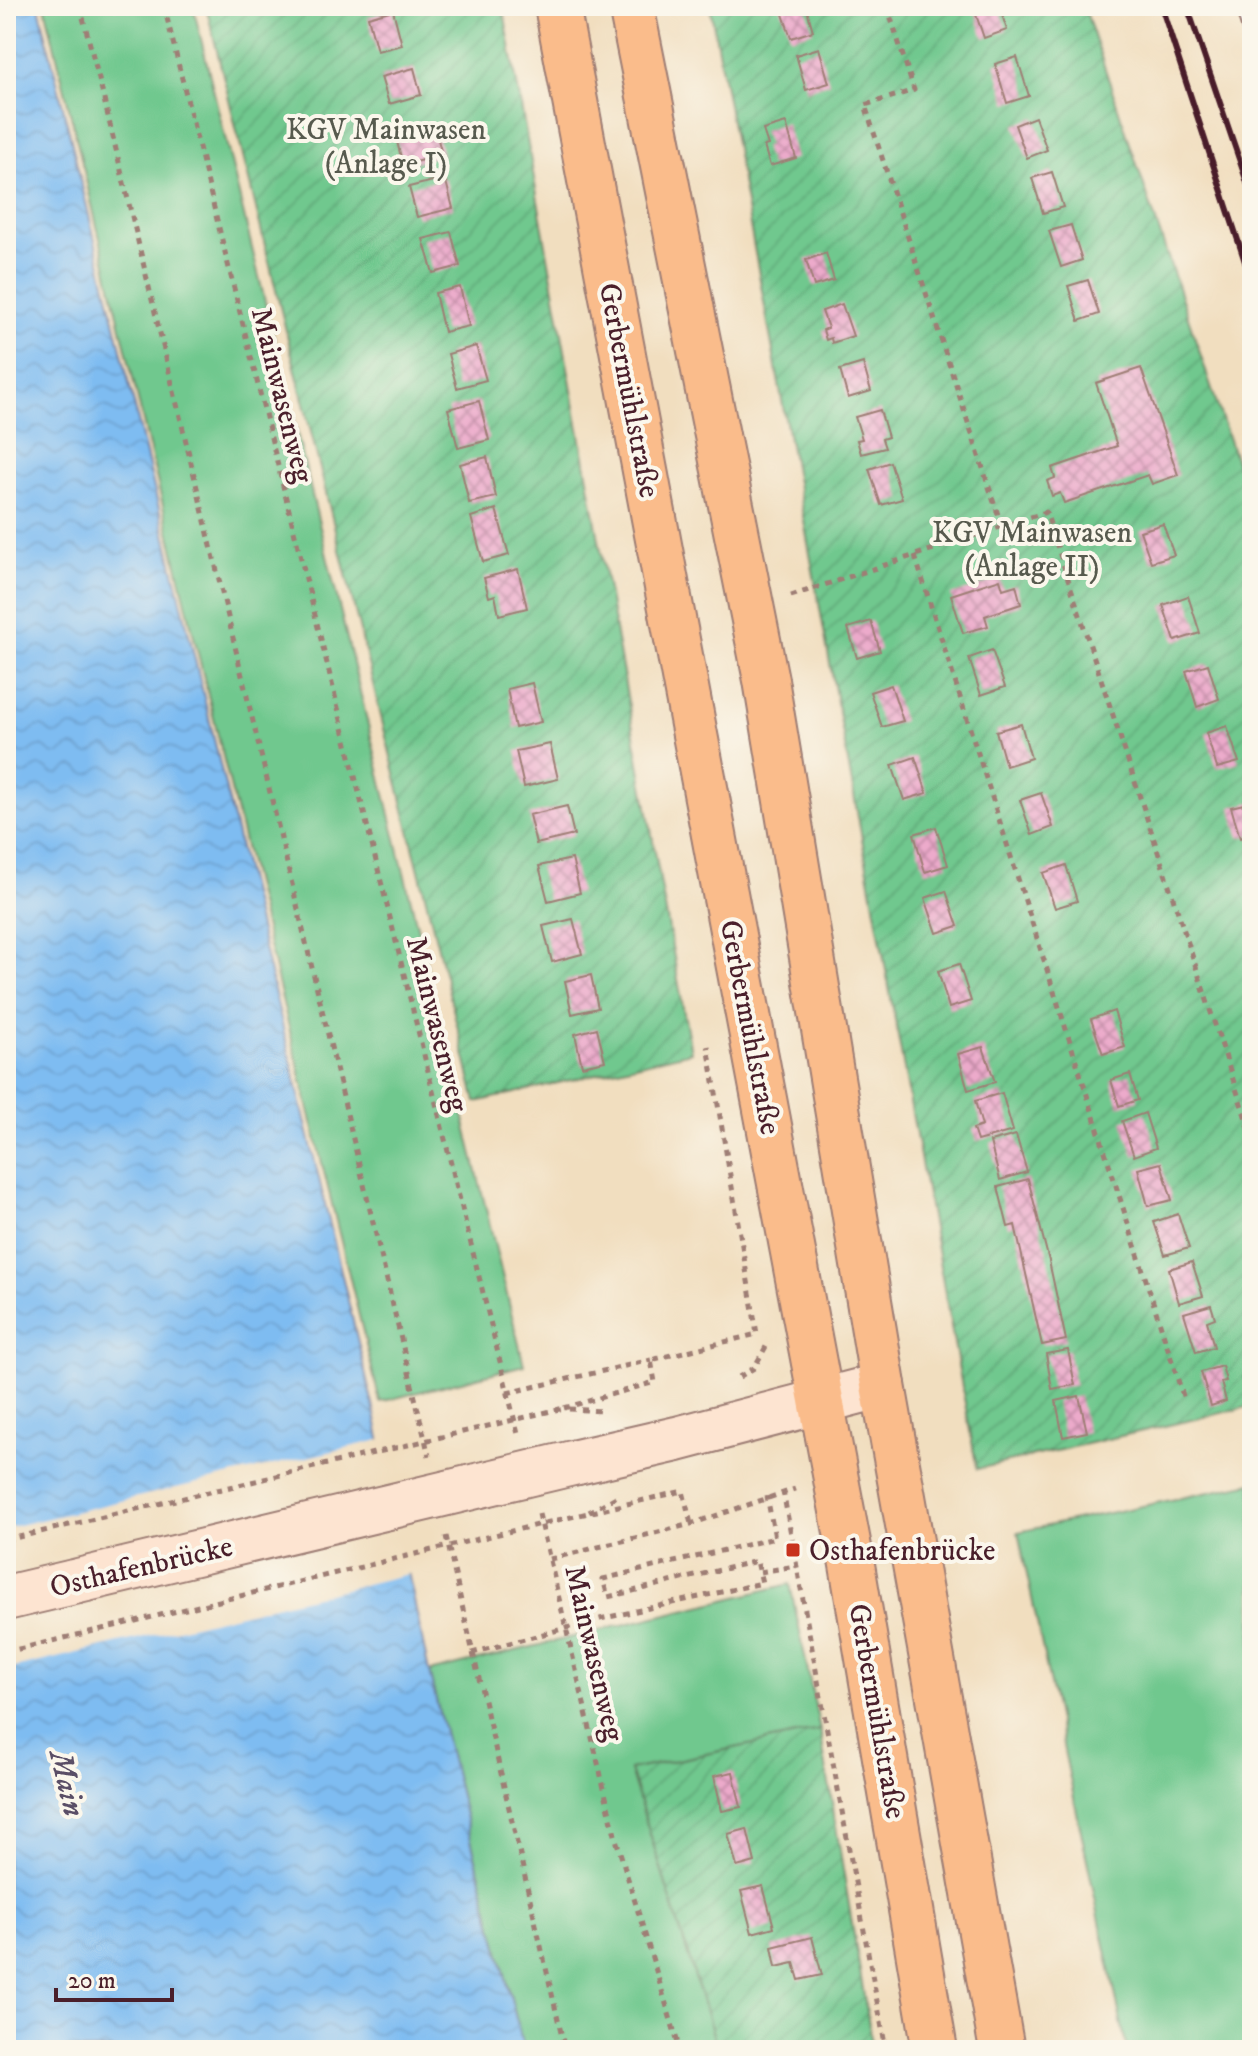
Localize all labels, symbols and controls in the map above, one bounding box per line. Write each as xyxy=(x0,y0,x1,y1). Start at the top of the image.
park label: KGV Mainwasen (Anlage I) xyxy=(286,112,486,183)
street label: Gerbermühlstraße xyxy=(590,280,667,501)
street label: Mainwasenweg xyxy=(242,304,321,487)
park label: KGV Mainwasen (Anlage II) xyxy=(932,515,1132,586)
street label: Gerbermühlstraße xyxy=(711,917,788,1138)
street label: Mainwasenweg xyxy=(397,933,476,1116)
street label: Osthafenbrücke xyxy=(46,1528,236,1606)
place label: Osthafenbrücke xyxy=(809,1533,995,1570)
marker: Osthafenbrücke xyxy=(784,1541,802,1559)
street label: Mainwasenweg xyxy=(555,1562,632,1745)
street label: Gerbermühlstraße xyxy=(839,1601,914,1822)
water label: Main xyxy=(39,1745,93,1820)
scale bar xyxy=(56,1952,172,2002)
text: 20 m xyxy=(68,1966,116,1996)

